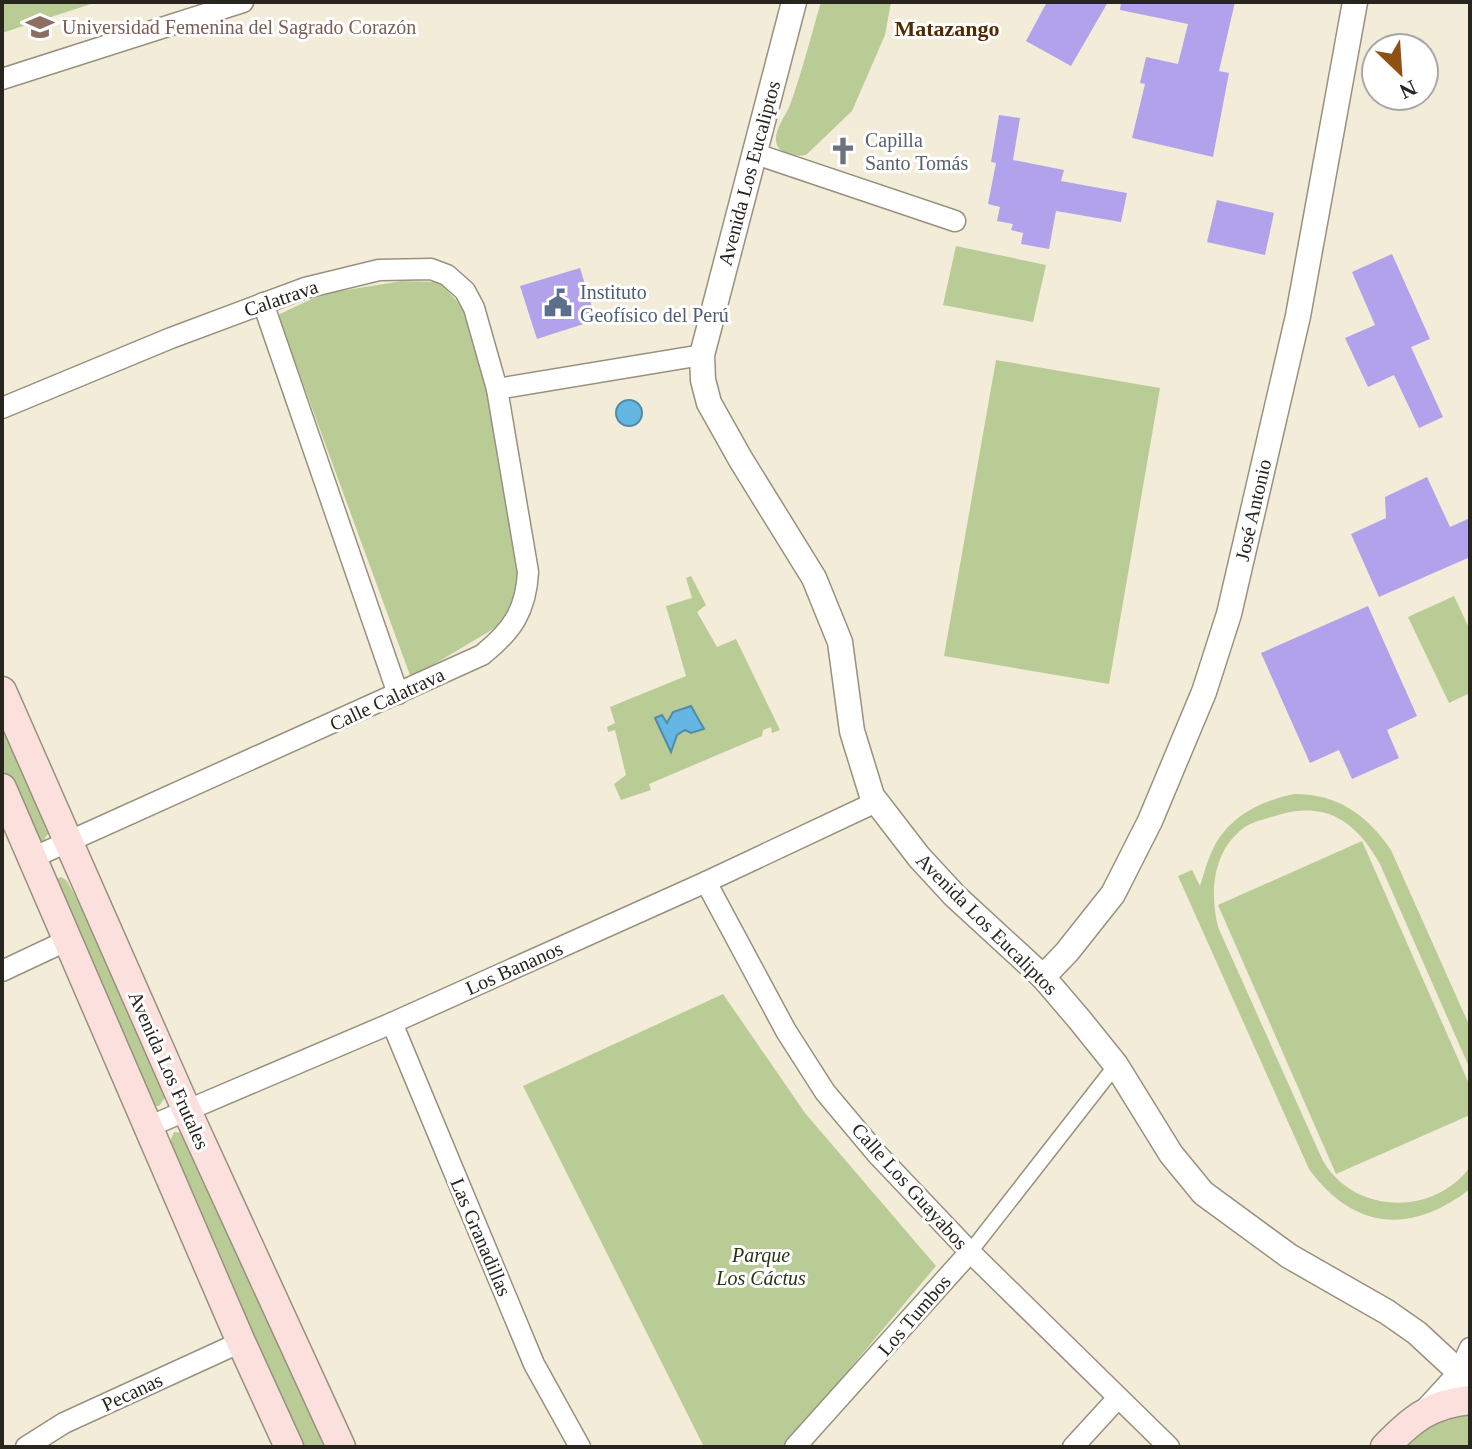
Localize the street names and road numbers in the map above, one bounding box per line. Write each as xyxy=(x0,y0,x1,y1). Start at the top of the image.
street label: Avenida Los Eucaliptos xyxy=(714,78,785,268)
street label: Calatrava xyxy=(241,275,321,321)
street label: José Antonio xyxy=(1231,457,1275,563)
street label: Calle Calatrava xyxy=(326,663,448,735)
street label: Avenida Los Eucaliptos xyxy=(911,849,1062,1000)
street label: Los Bananos xyxy=(462,937,566,999)
street label: Avenida Los Frutales xyxy=(124,988,214,1153)
street label: Calle Los Guayabos xyxy=(847,1118,973,1254)
street label: Las Granadillas xyxy=(446,1175,516,1300)
street label: Los Tumbos xyxy=(873,1270,955,1360)
street label: Pecanas xyxy=(98,1368,166,1416)

